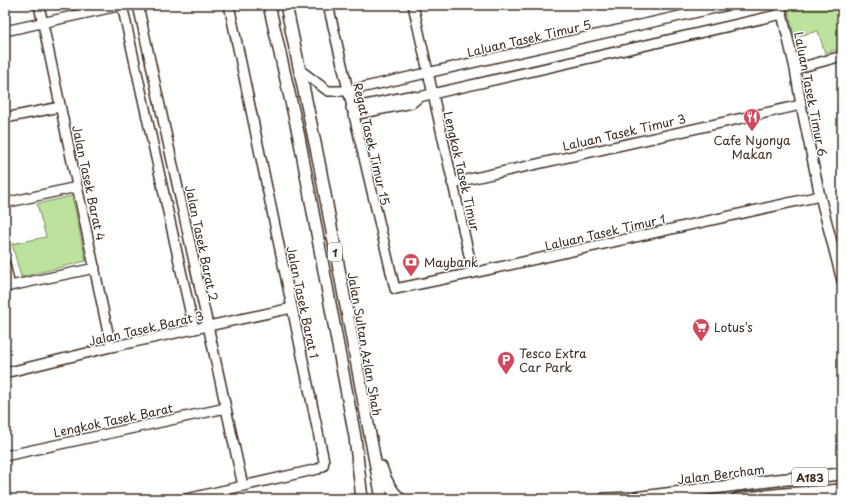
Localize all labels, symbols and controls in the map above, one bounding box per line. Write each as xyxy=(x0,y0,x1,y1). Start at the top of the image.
street label: Laluan Tasek Timur 5 xyxy=(465,15,593,61)
street label: Laluan Tasek Timur 6 xyxy=(790,30,832,158)
street label: Regat Tasek Timur 15 xyxy=(349,81,395,207)
restaurant icon: Cafe Nyonya Makan xyxy=(742,107,762,132)
street label: Lengkok Tasek Timur xyxy=(439,109,485,233)
street label: Laluan Tasek Timur 3 xyxy=(561,109,687,155)
street label: Jalan Tasek Barat 4 xyxy=(68,124,110,242)
place label: Cafe Nyonya Makan xyxy=(713,131,791,163)
street label: Jalan Tasek Barat 2 xyxy=(181,183,223,303)
street label: Laluan Tasek Timur 1 xyxy=(543,209,667,255)
road number: 1 xyxy=(328,243,342,261)
street label: Jalan Tasek Barat 1 xyxy=(282,244,324,360)
bank icon: Maybank xyxy=(401,252,421,277)
place label: Maybank xyxy=(424,253,478,271)
street label: Jalan Sultan Azlan Shah xyxy=(343,271,387,417)
street label: Jalan Tasek Barat 3 xyxy=(87,306,205,350)
supermarket icon: Lotus's xyxy=(691,317,711,342)
place label: Lotus's xyxy=(714,318,753,336)
place label: Tesco Extra Car Park xyxy=(519,344,587,376)
parking icon: Tesco Extra Car Park xyxy=(496,350,516,375)
street label: Lengkok Tasek Barat xyxy=(52,399,174,441)
street label: Jalan Bercham xyxy=(676,460,766,488)
road number: A183 xyxy=(792,468,828,486)

